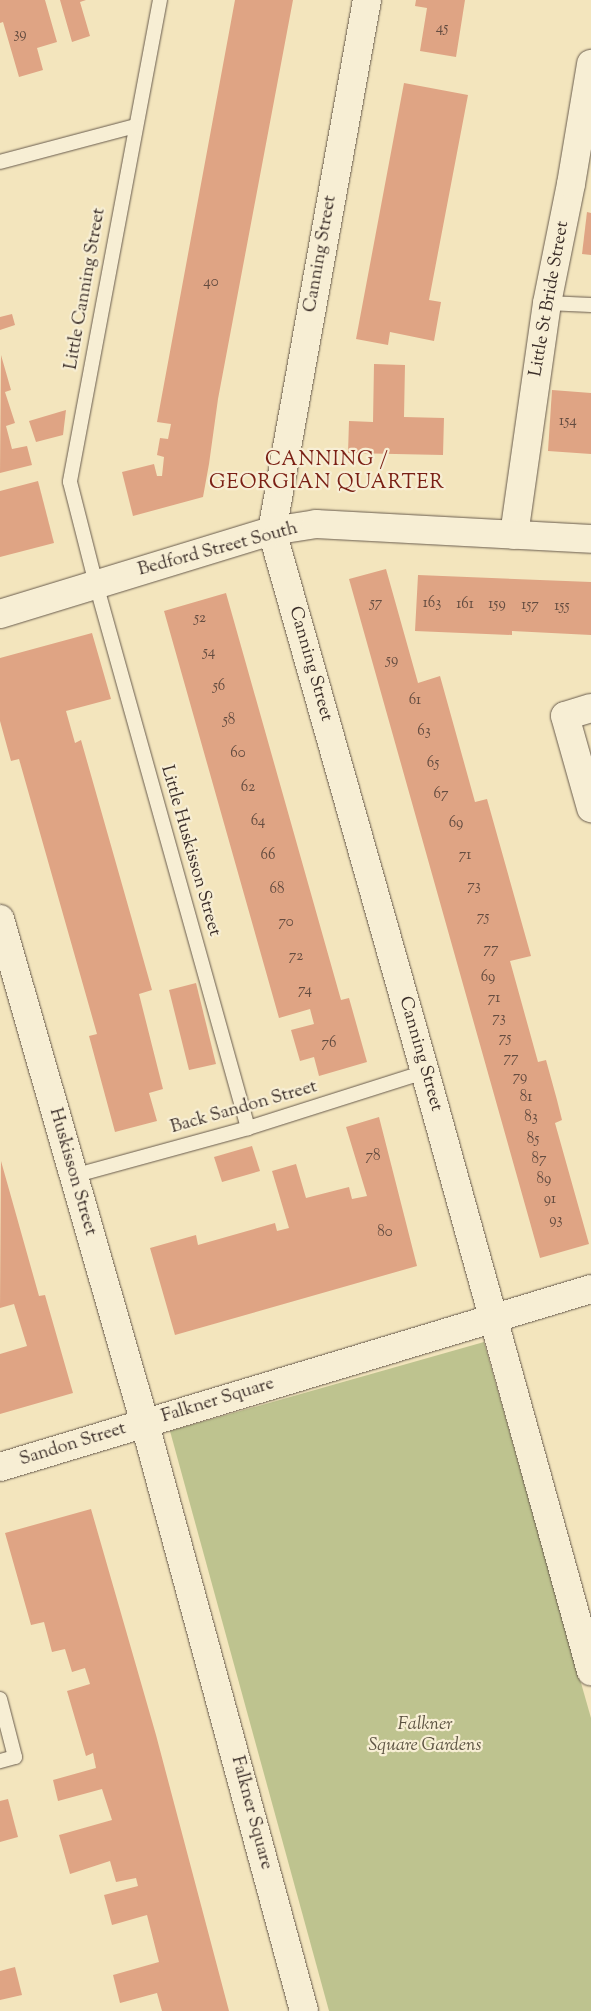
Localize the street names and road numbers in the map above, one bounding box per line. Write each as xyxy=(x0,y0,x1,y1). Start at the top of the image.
street label: Canning Street xyxy=(300,194,342,314)
street label: Little Canning Street xyxy=(61,206,111,372)
street label: Little St Bride Street xyxy=(526,219,574,379)
street label: Bedford Street South xyxy=(136,518,300,582)
street label: Canning Street xyxy=(283,604,337,724)
street label: Little Huskisson Street xyxy=(155,763,225,939)
street label: Canning Street xyxy=(393,994,447,1114)
street label: Back Sandon Street xyxy=(168,1077,320,1139)
street label: Huskisson Street xyxy=(43,1106,101,1238)
street label: Falkner Square xyxy=(159,1374,277,1428)
street label: Sandon Street xyxy=(17,1419,129,1471)
street label: Falkner Square xyxy=(225,1754,277,1872)

